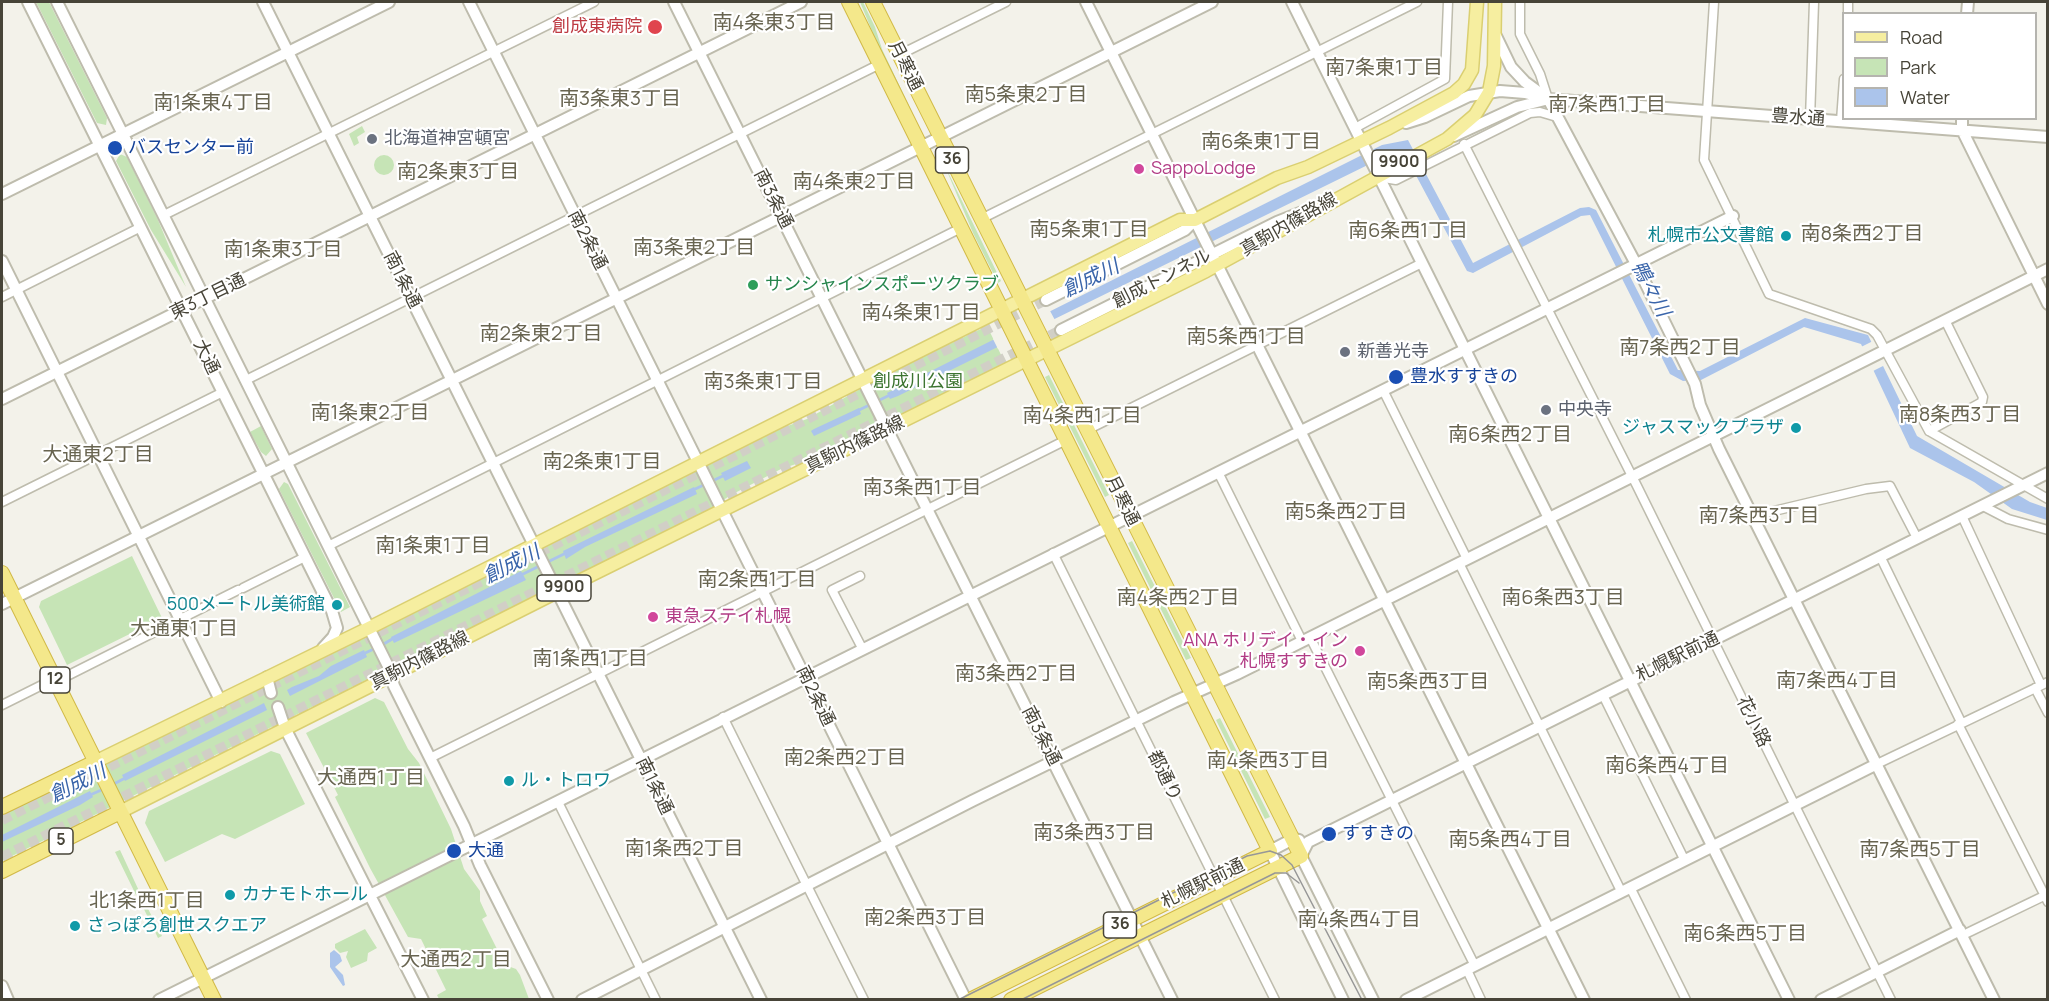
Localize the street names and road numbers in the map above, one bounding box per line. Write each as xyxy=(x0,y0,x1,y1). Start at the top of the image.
street label: 月寒通 xyxy=(883,37,927,95)
street label: 豊水通 xyxy=(1770,105,1826,131)
road number: 36 xyxy=(936,147,968,173)
road number: 9900 xyxy=(1372,150,1426,176)
street label: 南3条通 xyxy=(749,166,797,232)
street label: 真駒内篠路線 xyxy=(1237,189,1341,261)
street label: 南2条通 xyxy=(563,206,611,274)
street label: 創成トンネル xyxy=(1109,245,1215,313)
street label: 南1条通 xyxy=(379,248,425,312)
street label: 東3丁目通 xyxy=(166,269,250,325)
street label: 大通 xyxy=(188,336,224,378)
street label: 真駒内篠路線 xyxy=(802,412,908,478)
street label: 月寒通 xyxy=(1100,472,1144,530)
road number: 9900 xyxy=(537,575,591,601)
street label: 真駒内篠路線 xyxy=(367,627,473,695)
street label: 札幌駅前通 xyxy=(1633,628,1723,686)
street label: 南2条通 xyxy=(791,662,839,730)
road number: 12 xyxy=(40,667,70,693)
street label: 花小路 xyxy=(1731,693,1775,751)
street label: 南3条通 xyxy=(1017,703,1065,769)
street label: 都通り xyxy=(1142,747,1186,805)
street label: 南1条通 xyxy=(631,754,677,818)
road number: 5 xyxy=(49,828,73,854)
street label: 札幌駅前通 xyxy=(1158,855,1248,913)
road number: 36 xyxy=(1104,912,1136,938)

